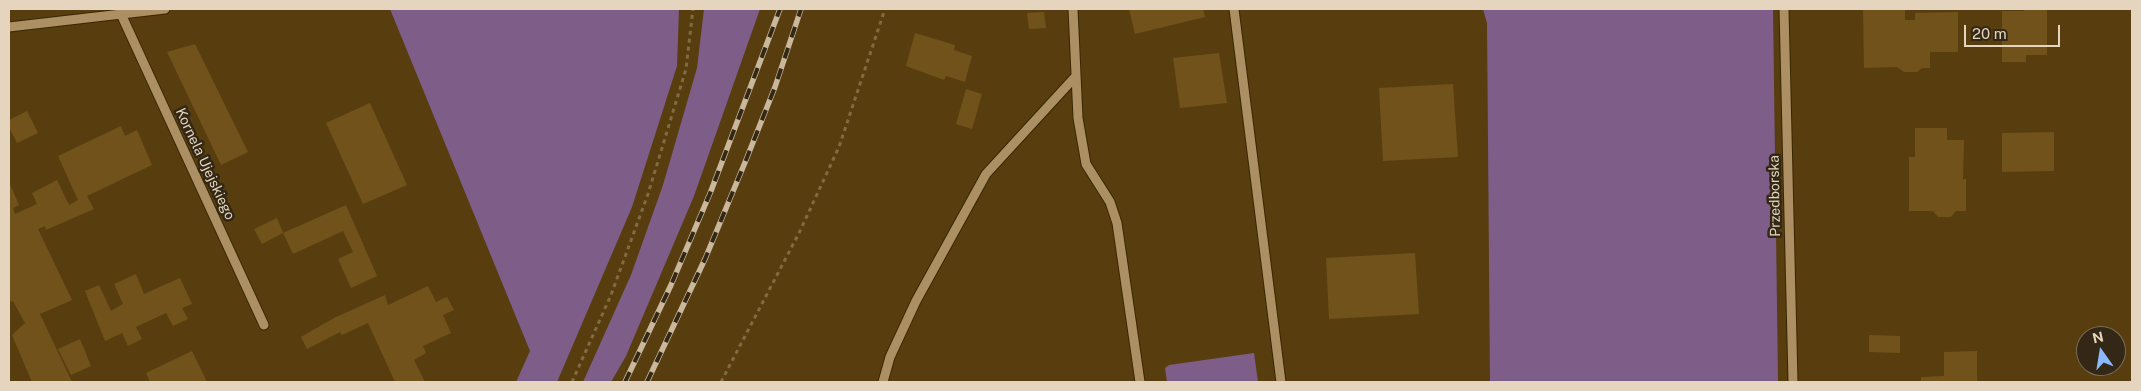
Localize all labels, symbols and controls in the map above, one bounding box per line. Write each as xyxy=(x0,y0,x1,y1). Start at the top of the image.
scale bar xyxy=(1966,15,2062,47)
text: 20 m xyxy=(1972,25,2007,42)
street label: Kornela Ujejskiego xyxy=(172,105,238,223)
street label: Przedborska xyxy=(1766,155,1784,237)
north arrow xyxy=(2076,326,2126,376)
text: N xyxy=(2091,328,2105,346)

